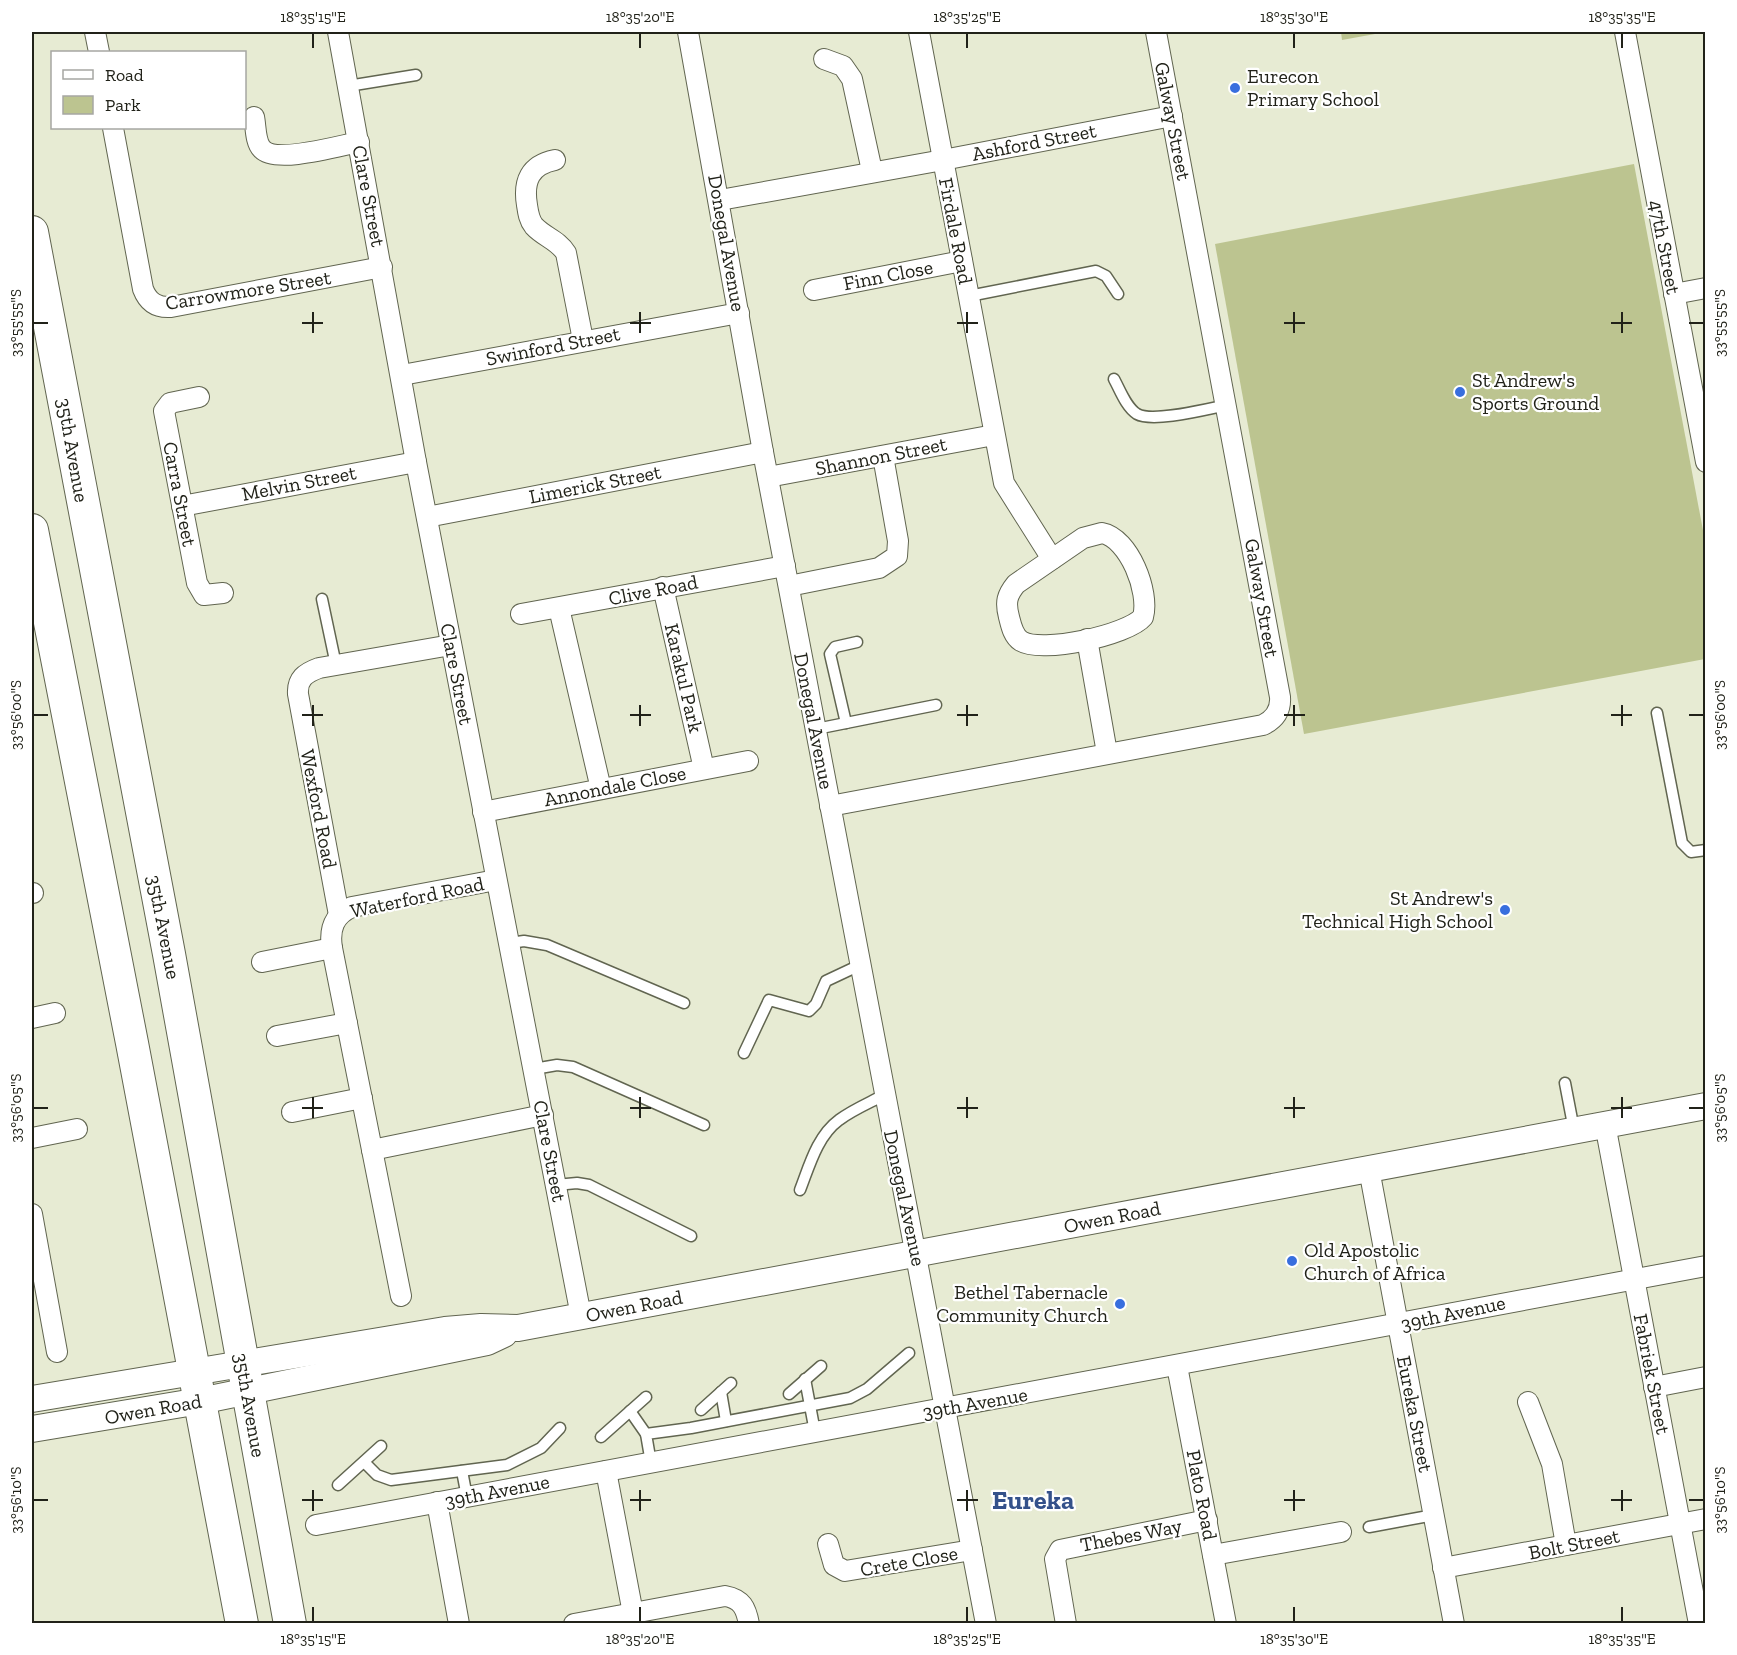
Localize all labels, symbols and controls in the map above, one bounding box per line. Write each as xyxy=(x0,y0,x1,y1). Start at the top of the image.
text: 18°35'15"E xyxy=(280,8,346,26)
text: 18°35'20"E xyxy=(606,8,674,26)
text: 18°35'25"E xyxy=(933,8,1001,26)
text: 18°35'30"E xyxy=(1260,8,1328,26)
text: 18°35'35"E xyxy=(1588,8,1656,26)
legend xyxy=(51,51,246,129)
street label: Galway Street xyxy=(1150,60,1196,183)
text: Road xyxy=(105,64,144,86)
place label: Eurecon Primary School xyxy=(1247,64,1379,111)
marker: Eurecon Primary School xyxy=(1228,81,1242,95)
text: Park xyxy=(105,94,141,116)
street label: Ashford Street xyxy=(970,118,1099,166)
street label: Clare Street xyxy=(347,143,391,249)
street label: Donegal Avenue xyxy=(703,173,751,313)
street label: Firdale Road xyxy=(934,176,978,286)
street label: 47th Street xyxy=(1644,198,1686,297)
street label: Finn Close xyxy=(841,255,935,295)
street label: Carrowmore Street xyxy=(163,265,333,315)
text: 33°55'55"S xyxy=(7,289,25,357)
text: 33°55'55"S xyxy=(1711,289,1729,357)
street label: Swinford Street xyxy=(484,321,623,371)
place label: St Andrew's Sports Ground xyxy=(1472,368,1599,415)
marker: St Andrew's Sports Ground xyxy=(1453,385,1467,399)
street label: 35th Avenue xyxy=(52,396,94,504)
street label: Shannon Street xyxy=(813,431,949,481)
street label: Carra Street xyxy=(158,440,202,549)
street label: Limerick Street xyxy=(527,459,664,509)
street label: Melvin Street xyxy=(240,460,359,506)
street label: Galway Street xyxy=(1240,537,1284,660)
street label: Clive Road xyxy=(606,570,700,610)
street label: Clare Street xyxy=(435,621,479,727)
street label: Karakul Park xyxy=(660,621,708,736)
street label: Donegal Avenue xyxy=(789,651,839,791)
text: 33°56'00"S xyxy=(7,680,25,750)
text: 33°56'00"S xyxy=(1711,680,1729,750)
street label: Wexford Road xyxy=(296,747,342,871)
street label: Annondale Close xyxy=(542,760,688,812)
street label: Waterford Road xyxy=(348,871,486,923)
street label: 35th Avenue xyxy=(142,873,186,981)
place label: St Andrew's Technical High School xyxy=(1302,886,1493,933)
marker: St Andrew's Technical High School xyxy=(1498,903,1512,917)
text: 33°56'05"S xyxy=(7,1073,25,1143)
text: 33°56'05"S xyxy=(1711,1073,1729,1143)
street label: Clare Street xyxy=(528,1098,572,1204)
street label: Donegal Avenue xyxy=(879,1128,931,1268)
street label: Owen Road xyxy=(1062,1196,1162,1238)
place label: Old Apostolic Church of Africa xyxy=(1304,1238,1446,1285)
marker: Old Apostolic Church of Africa xyxy=(1285,1254,1299,1268)
place label: Bethel Tabernacle Community Church xyxy=(936,1280,1109,1327)
street label: Owen Road xyxy=(584,1285,684,1327)
street label: 39th Avenue xyxy=(1399,1290,1507,1336)
marker: Bethel Tabernacle Community Church xyxy=(1113,1297,1127,1311)
street label: Fabriek Street xyxy=(1629,1312,1676,1437)
street label: 35th Avenue xyxy=(229,1351,271,1459)
street label: Eureka Street xyxy=(1392,1354,1438,1475)
street label: 39th Avenue xyxy=(921,1382,1029,1424)
street label: Owen Road xyxy=(103,1389,203,1429)
street label: Plato Road xyxy=(1181,1448,1223,1542)
text: 33°56'10"S xyxy=(7,1466,25,1534)
text: 33°56'10"S xyxy=(1711,1466,1729,1534)
street label: 39th Avenue xyxy=(443,1469,551,1513)
district label: Eureka xyxy=(992,1484,1074,1516)
street label: Thebes Way xyxy=(1078,1513,1185,1557)
street label: Bolt Street xyxy=(1526,1523,1622,1565)
street label: Crete Close xyxy=(858,1541,960,1581)
text: 18°35'15"E xyxy=(280,1630,346,1648)
text: 18°35'20"E xyxy=(606,1630,674,1648)
text: 18°35'25"E xyxy=(933,1630,1001,1648)
text: 18°35'30"E xyxy=(1260,1630,1328,1648)
text: 18°35'35"E xyxy=(1588,1630,1656,1648)

